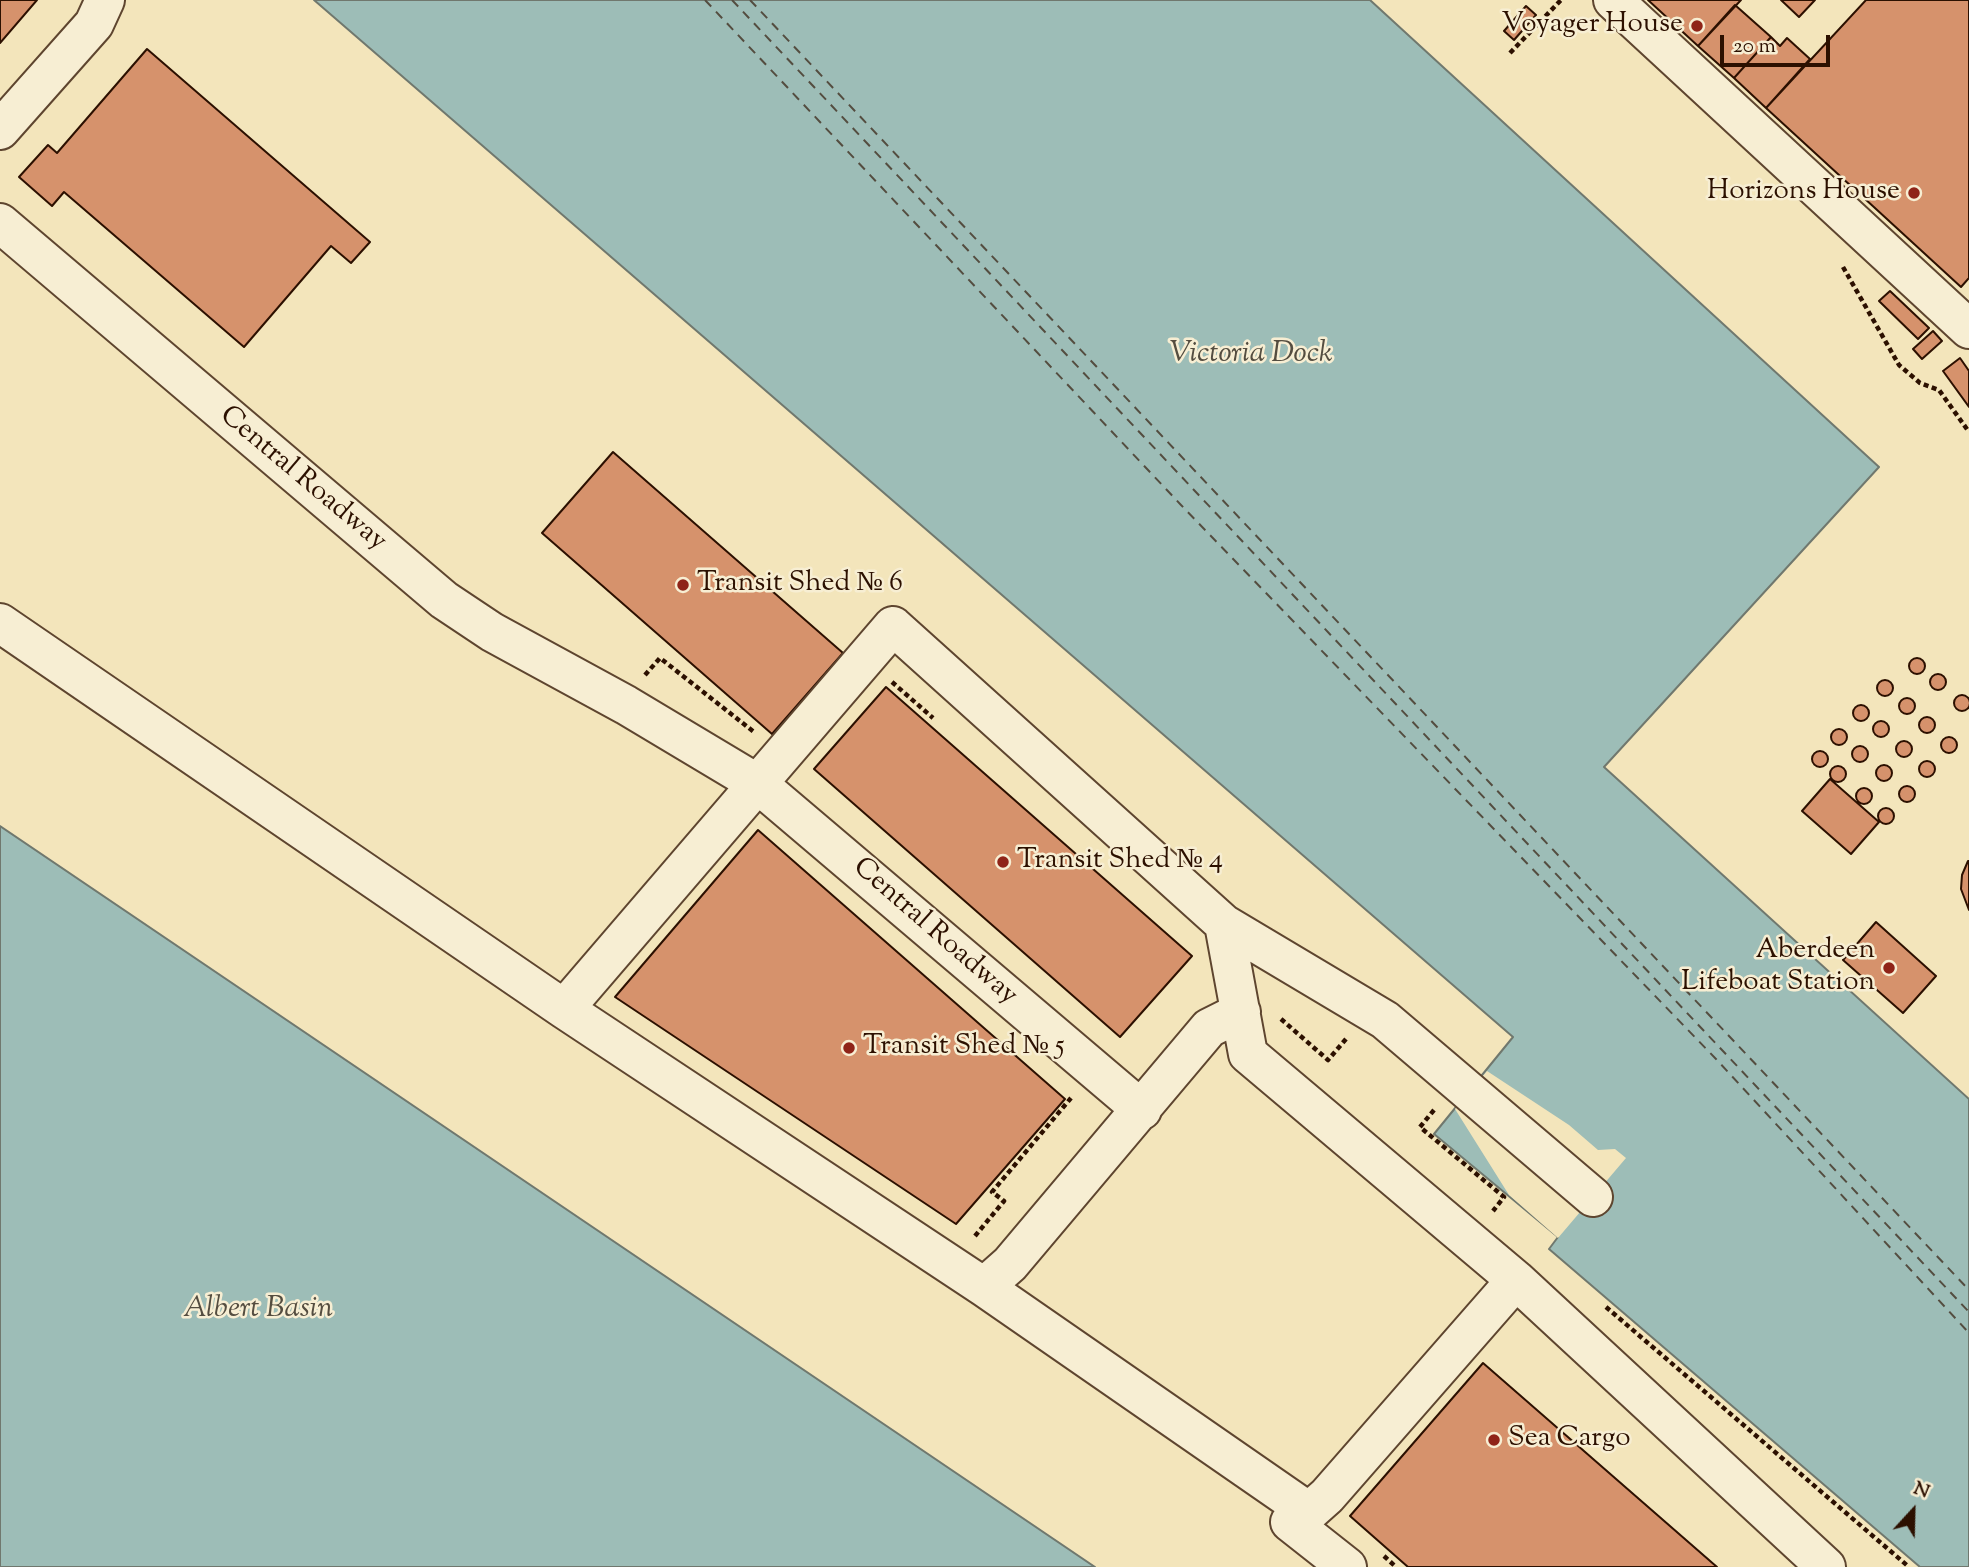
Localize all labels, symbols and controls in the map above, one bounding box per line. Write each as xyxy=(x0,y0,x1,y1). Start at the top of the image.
place label: Voyager House xyxy=(1502,9,1683,43)
marker: Voyager House xyxy=(1689,18,1705,34)
scale bar xyxy=(1724,21,1834,65)
text: 20 m xyxy=(1733,32,1776,62)
place label: Horizons House xyxy=(1707,176,1900,210)
marker: Horizons House xyxy=(1906,185,1922,201)
water label: Victoria Dock xyxy=(1170,338,1332,374)
street label: Central Roadway xyxy=(212,400,392,560)
place label: Transit Shed № 6 xyxy=(697,568,903,602)
marker: Transit Shed № 6 xyxy=(675,577,691,593)
place label: Transit Shed № 4 xyxy=(1017,845,1223,879)
street label: Central Roadway xyxy=(845,852,1023,1014)
marker: Transit Shed № 4 xyxy=(995,854,1011,870)
place label: Aberdeen Lifeboat Station xyxy=(1681,935,1875,1001)
marker: Aberdeen Lifeboat Station xyxy=(1881,960,1897,976)
place label: Transit Shed № 5 xyxy=(863,1031,1064,1065)
marker: Transit Shed № 5 xyxy=(841,1040,857,1056)
water label: Albert Basin xyxy=(183,1293,333,1329)
place label: Sea Cargo xyxy=(1508,1423,1631,1457)
marker: Sea Cargo xyxy=(1486,1432,1502,1448)
north arrow xyxy=(1878,1476,1948,1546)
text: N xyxy=(1909,1476,1933,1506)

